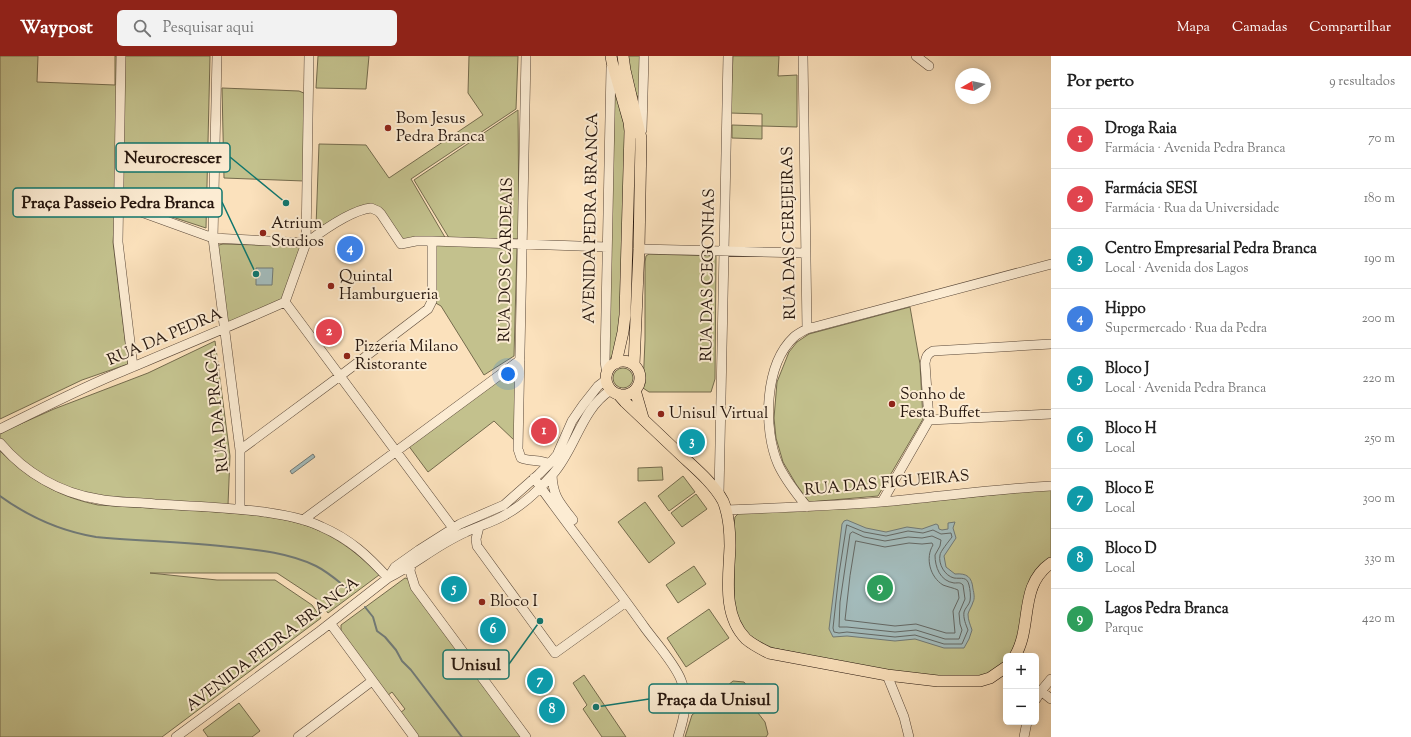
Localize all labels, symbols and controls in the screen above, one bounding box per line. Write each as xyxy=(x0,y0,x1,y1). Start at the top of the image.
search box xyxy=(117,10,397,46)
text: Waypost xyxy=(20,15,93,42)
icon: search xyxy=(131,17,153,39)
text: Pesquisar aqui xyxy=(163,18,254,39)
text: Mapa xyxy=(1177,18,1210,38)
text: Camadas xyxy=(1232,18,1287,38)
text: Compartilhar xyxy=(1309,18,1391,38)
north arrow xyxy=(955,68,991,104)
text: Por perto xyxy=(1067,70,1134,94)
text: 9 resultados xyxy=(1329,73,1395,91)
place label: Bom Jesus Pedra Branca xyxy=(396,108,485,149)
street label: AVENIDA PEDRA BRANCA xyxy=(579,112,605,324)
text: Droga Raia xyxy=(1105,119,1177,140)
marker: Bom Jesus Pedra Branca xyxy=(383,123,393,133)
text: 1 xyxy=(1078,130,1082,148)
text: 70 m xyxy=(1368,130,1395,148)
text: Farmácia · Avenida Pedra Branca xyxy=(1105,140,1286,158)
callout: Neurocrescer xyxy=(116,143,230,172)
street label: RUA DAS CEREJEIRAS xyxy=(777,146,803,320)
text: Neurocrescer xyxy=(124,147,222,171)
street label: RUA DOS CARDEAIS xyxy=(494,177,520,343)
text: Farmácia SESI xyxy=(1105,179,1198,200)
callout: Praça Passeio Pedra Branca xyxy=(13,188,222,217)
street label: RUA DAS CEGONHAS xyxy=(696,188,722,362)
text: 2 xyxy=(1077,190,1083,208)
text: 180 m xyxy=(1364,190,1395,208)
text: Praça Passeio Pedra Branca xyxy=(22,192,215,216)
text: Farmácia · Rua da Universidade xyxy=(1105,200,1279,218)
place label: Atrium Studios xyxy=(271,213,324,254)
marker: Atrium Studios xyxy=(258,228,268,238)
pin: 4 xyxy=(337,234,363,264)
text: Centro Empresarial Pedra Branca xyxy=(1105,239,1317,260)
text: 3 xyxy=(1077,250,1083,268)
text: 190 m xyxy=(1364,250,1395,268)
text: Local · Avenida dos Lagos xyxy=(1105,260,1248,278)
place label: Quintal Hamburgueria xyxy=(339,266,439,307)
marker: Quintal Hamburgueria xyxy=(326,281,336,291)
text: Hippo xyxy=(1105,299,1146,320)
street label: RUA DA PEDRA xyxy=(104,303,226,373)
text: 4 xyxy=(1077,310,1083,328)
text: 200 m xyxy=(1362,310,1395,328)
pin: 2 xyxy=(316,317,342,347)
text: Supermercado · Rua da Pedra xyxy=(1105,320,1267,338)
place label: Pizzeria Milano Ristorante xyxy=(355,336,459,377)
street label: RUA DA PRAÇA xyxy=(200,347,236,473)
marker: Pizzeria Milano Ristorante xyxy=(342,351,352,361)
text: Bloco J xyxy=(1105,359,1149,380)
your location xyxy=(498,364,518,384)
text: 5 xyxy=(1078,370,1082,388)
text: 220 m xyxy=(1362,370,1395,388)
text: Local · Avenida Pedra Branca xyxy=(1105,380,1266,398)
place label: Sonho de Festa Buffet xyxy=(900,384,981,425)
marker: Sonho de Festa Buffet xyxy=(887,399,897,409)
place label: Unisul Virtual xyxy=(669,403,769,426)
marker: Unisul Virtual xyxy=(656,409,666,419)
pin: 1 xyxy=(531,416,557,446)
text: Bloco H xyxy=(1105,419,1157,440)
pin: 3 xyxy=(679,427,705,457)
text: 6 xyxy=(1077,430,1083,448)
text: 250 m xyxy=(1364,430,1395,448)
text: Local xyxy=(1105,440,1135,458)
street label: RUA DAS FIGUEIRAS xyxy=(804,465,970,503)
text: Bloco E xyxy=(1105,479,1154,500)
text: 7 xyxy=(1077,490,1083,508)
text: 300 m xyxy=(1363,490,1395,508)
text: Local xyxy=(1105,500,1135,518)
text: Bloco D xyxy=(1105,539,1157,560)
text: 8 xyxy=(1077,550,1083,568)
text: 330 m xyxy=(1364,550,1395,568)
text: Local xyxy=(1105,560,1135,578)
street label: AVENIDA PEDRA BRANCA xyxy=(182,572,364,718)
pin: 9 xyxy=(867,573,893,603)
pin: 5 xyxy=(441,574,467,604)
place label: Bloco I xyxy=(490,591,538,614)
marker: Bloco I xyxy=(477,597,487,607)
text: Lagos Pedra Branca xyxy=(1105,599,1229,620)
text: 9 xyxy=(1077,610,1083,628)
text: 420 m xyxy=(1362,610,1395,628)
pin: 6 xyxy=(480,615,506,645)
text: Parque xyxy=(1105,620,1144,638)
callout: Unisul xyxy=(443,650,509,679)
map controls xyxy=(1003,653,1039,725)
button: + xyxy=(1003,653,1039,689)
text: Unisul xyxy=(451,654,501,678)
pin: 7 xyxy=(527,666,553,696)
callout: Praça da Unisul xyxy=(649,684,778,713)
text: Praça da Unisul xyxy=(657,689,771,713)
button: − xyxy=(1003,689,1039,725)
pin: 8 xyxy=(539,695,565,725)

